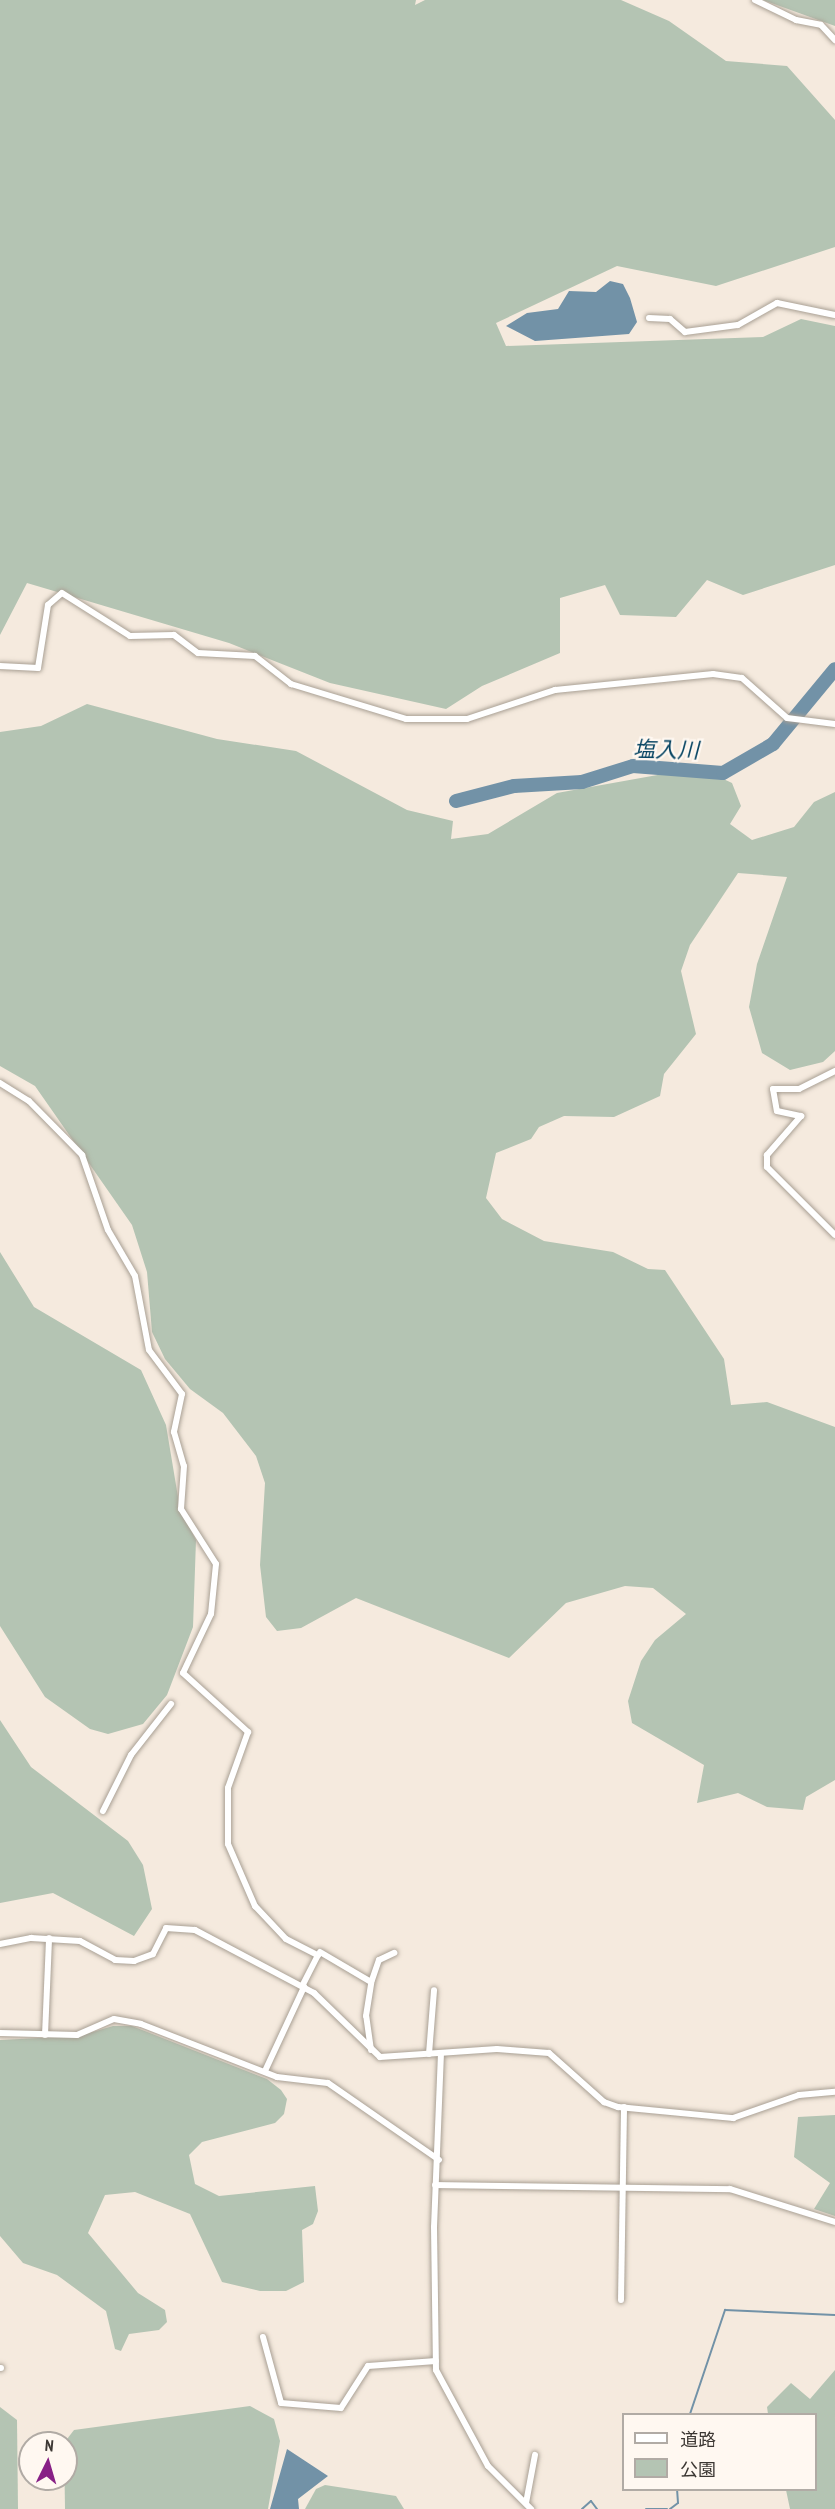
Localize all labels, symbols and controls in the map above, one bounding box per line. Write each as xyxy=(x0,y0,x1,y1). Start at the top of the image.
water label: 塩入川 xyxy=(633,736,699,764)
legend xyxy=(622,2413,817,2491)
text: 道路 xyxy=(680,2428,716,2451)
north arrow xyxy=(18,2431,78,2491)
text: N xyxy=(44,2435,55,2455)
text: 公園 xyxy=(680,2458,716,2481)

